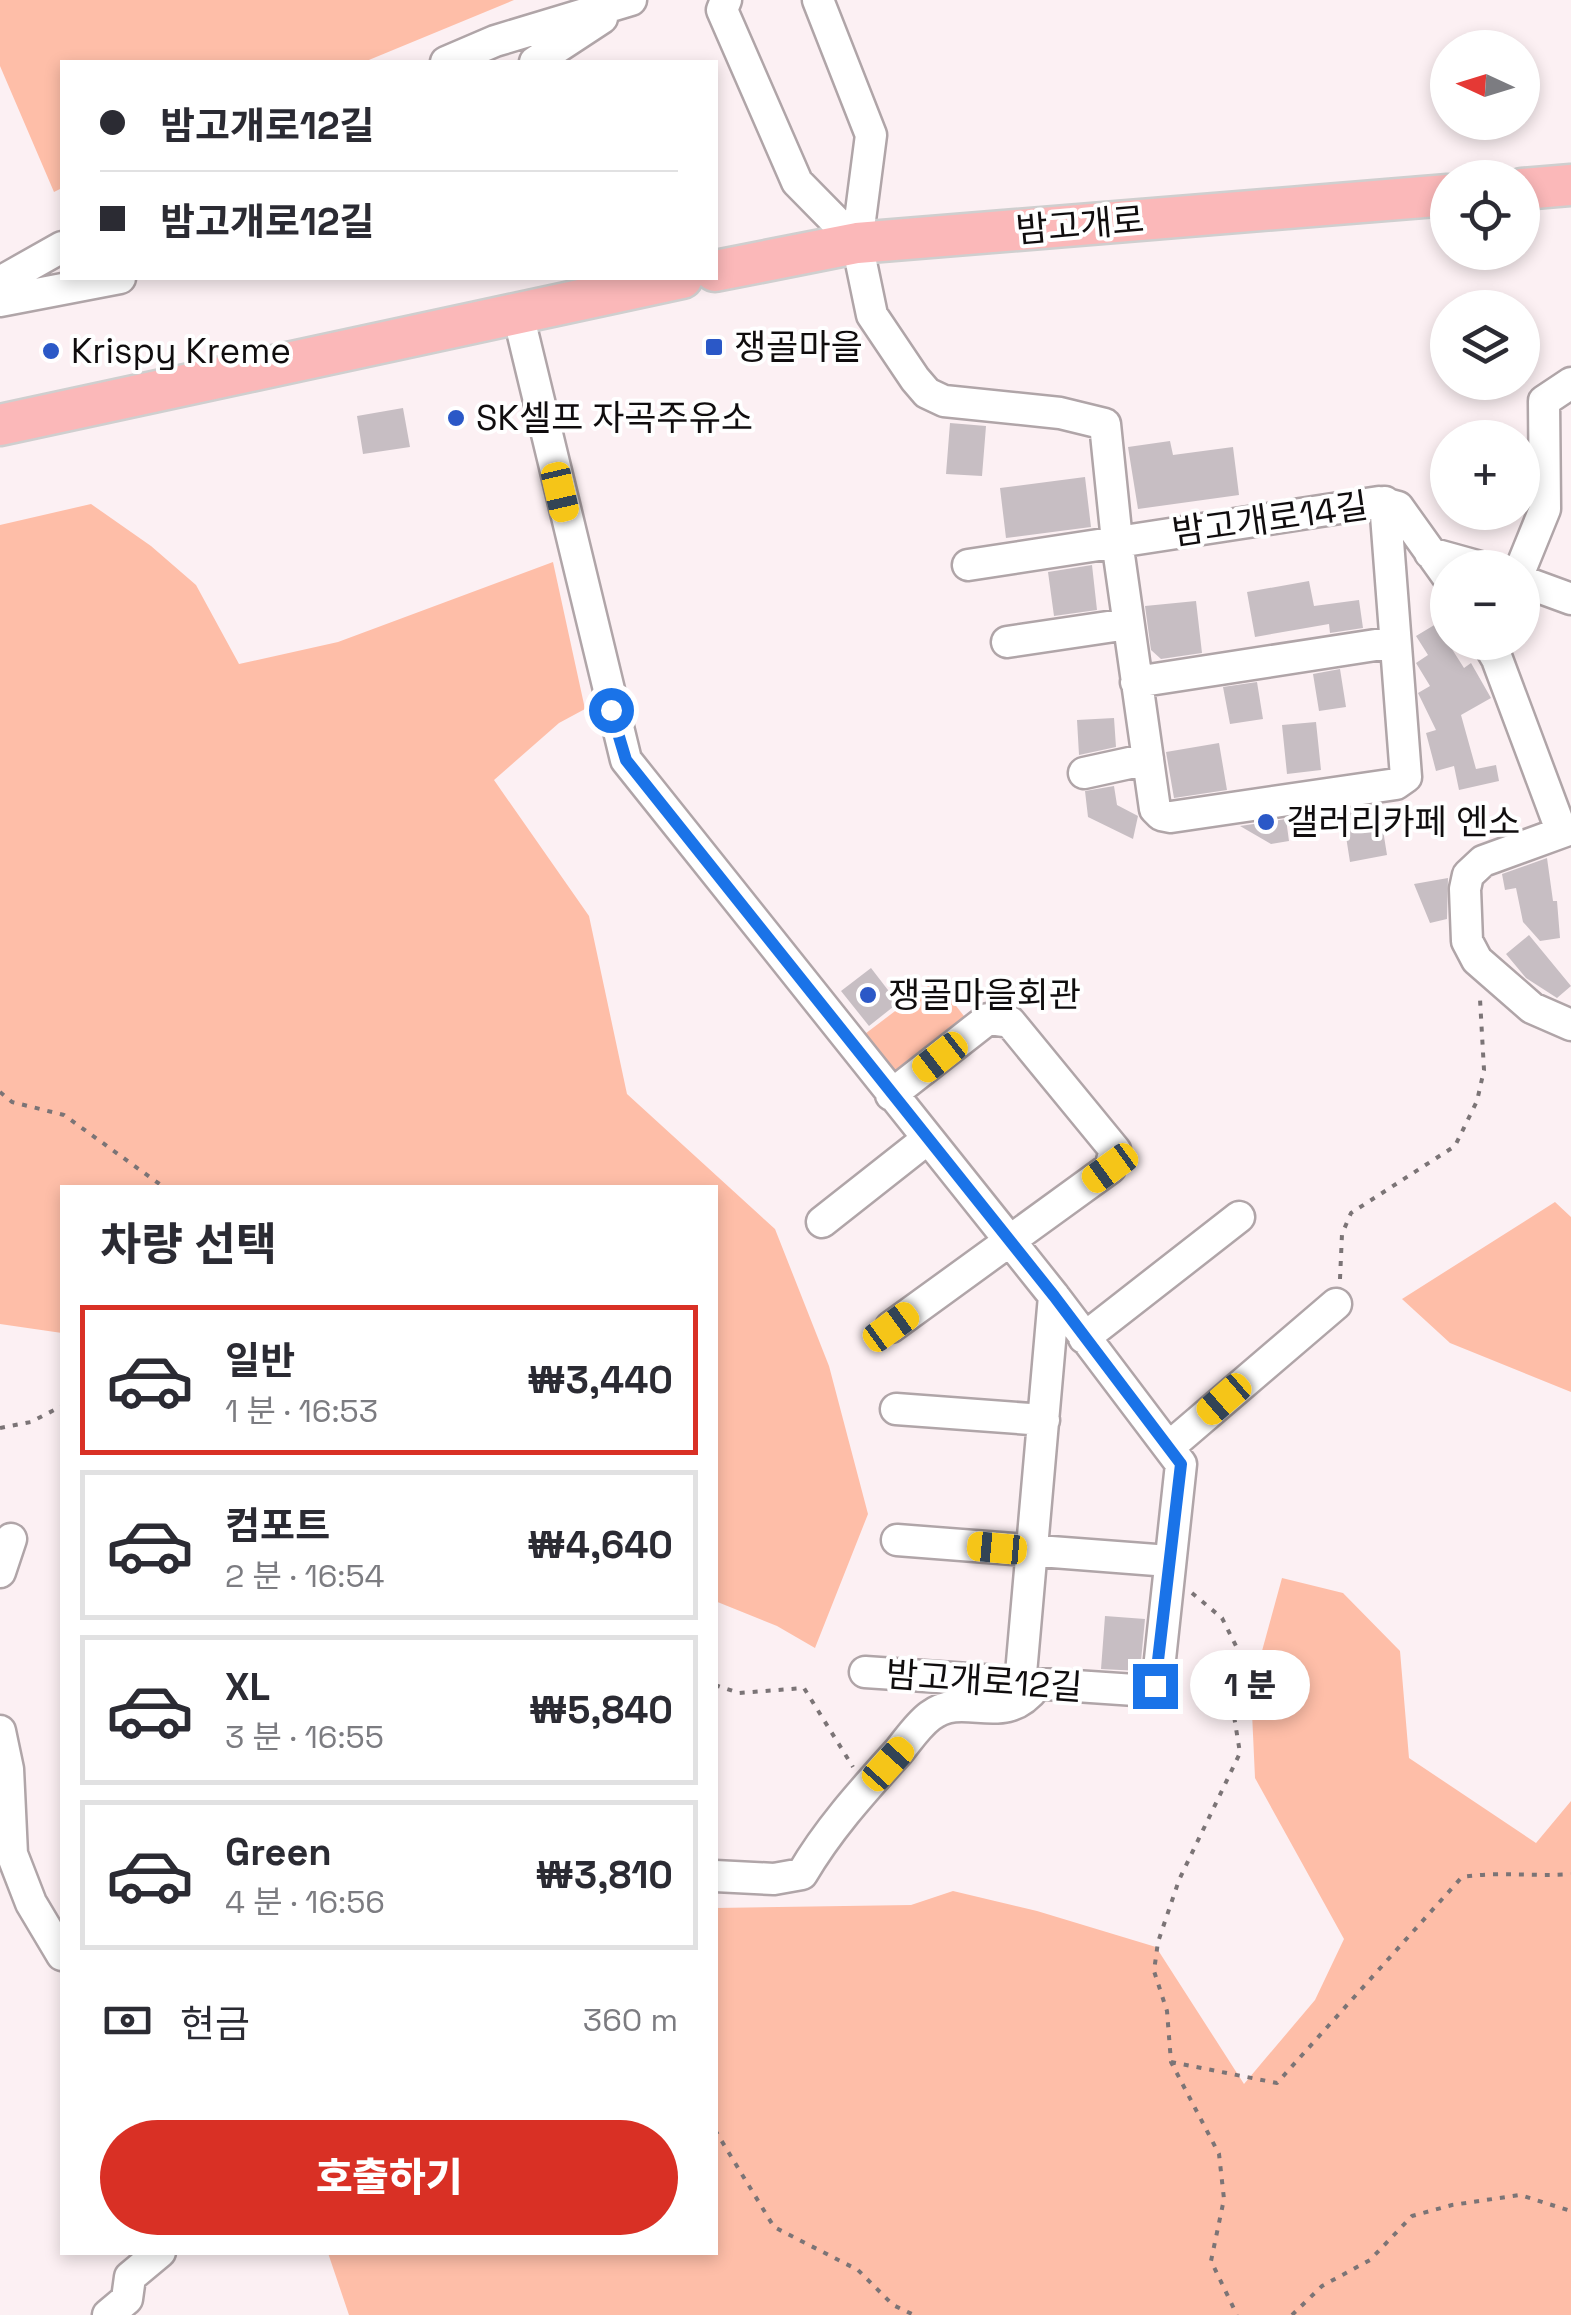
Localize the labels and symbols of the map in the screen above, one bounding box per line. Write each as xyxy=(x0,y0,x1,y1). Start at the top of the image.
north arrow xyxy=(1430,30,1540,140)
street label: 밤고개로 xyxy=(1014,197,1146,253)
place label: 쟁골마을 xyxy=(734,325,863,369)
place label: Krispy Kreme xyxy=(71,329,291,373)
marker: 쟁골마을 xyxy=(703,336,725,358)
marker: Krispy Kreme xyxy=(40,340,62,362)
place label: SK셀프 자곡주유소 xyxy=(476,396,753,440)
marker: SK셀프 자곡주유소 xyxy=(445,407,467,429)
car xyxy=(539,459,581,525)
street label: 밤고개로14길 xyxy=(1169,483,1371,555)
route start xyxy=(589,688,634,733)
place label: 갤러리카페 엔소 xyxy=(1286,800,1520,844)
marker: 갤러리카페 엔소 xyxy=(1255,811,1277,833)
place label: 쟁골마을회관 xyxy=(888,973,1081,1017)
marker: 쟁골마을회관 xyxy=(857,984,879,1006)
car xyxy=(907,1027,973,1087)
car xyxy=(1077,1138,1143,1198)
car xyxy=(858,1297,924,1357)
car xyxy=(1192,1368,1256,1430)
car xyxy=(966,1530,1028,1566)
callout: 1 분 xyxy=(1190,1651,1310,1721)
street label: 밤고개로12길 xyxy=(884,1652,1084,1710)
route end xyxy=(1133,1664,1178,1709)
car xyxy=(857,1732,919,1796)

